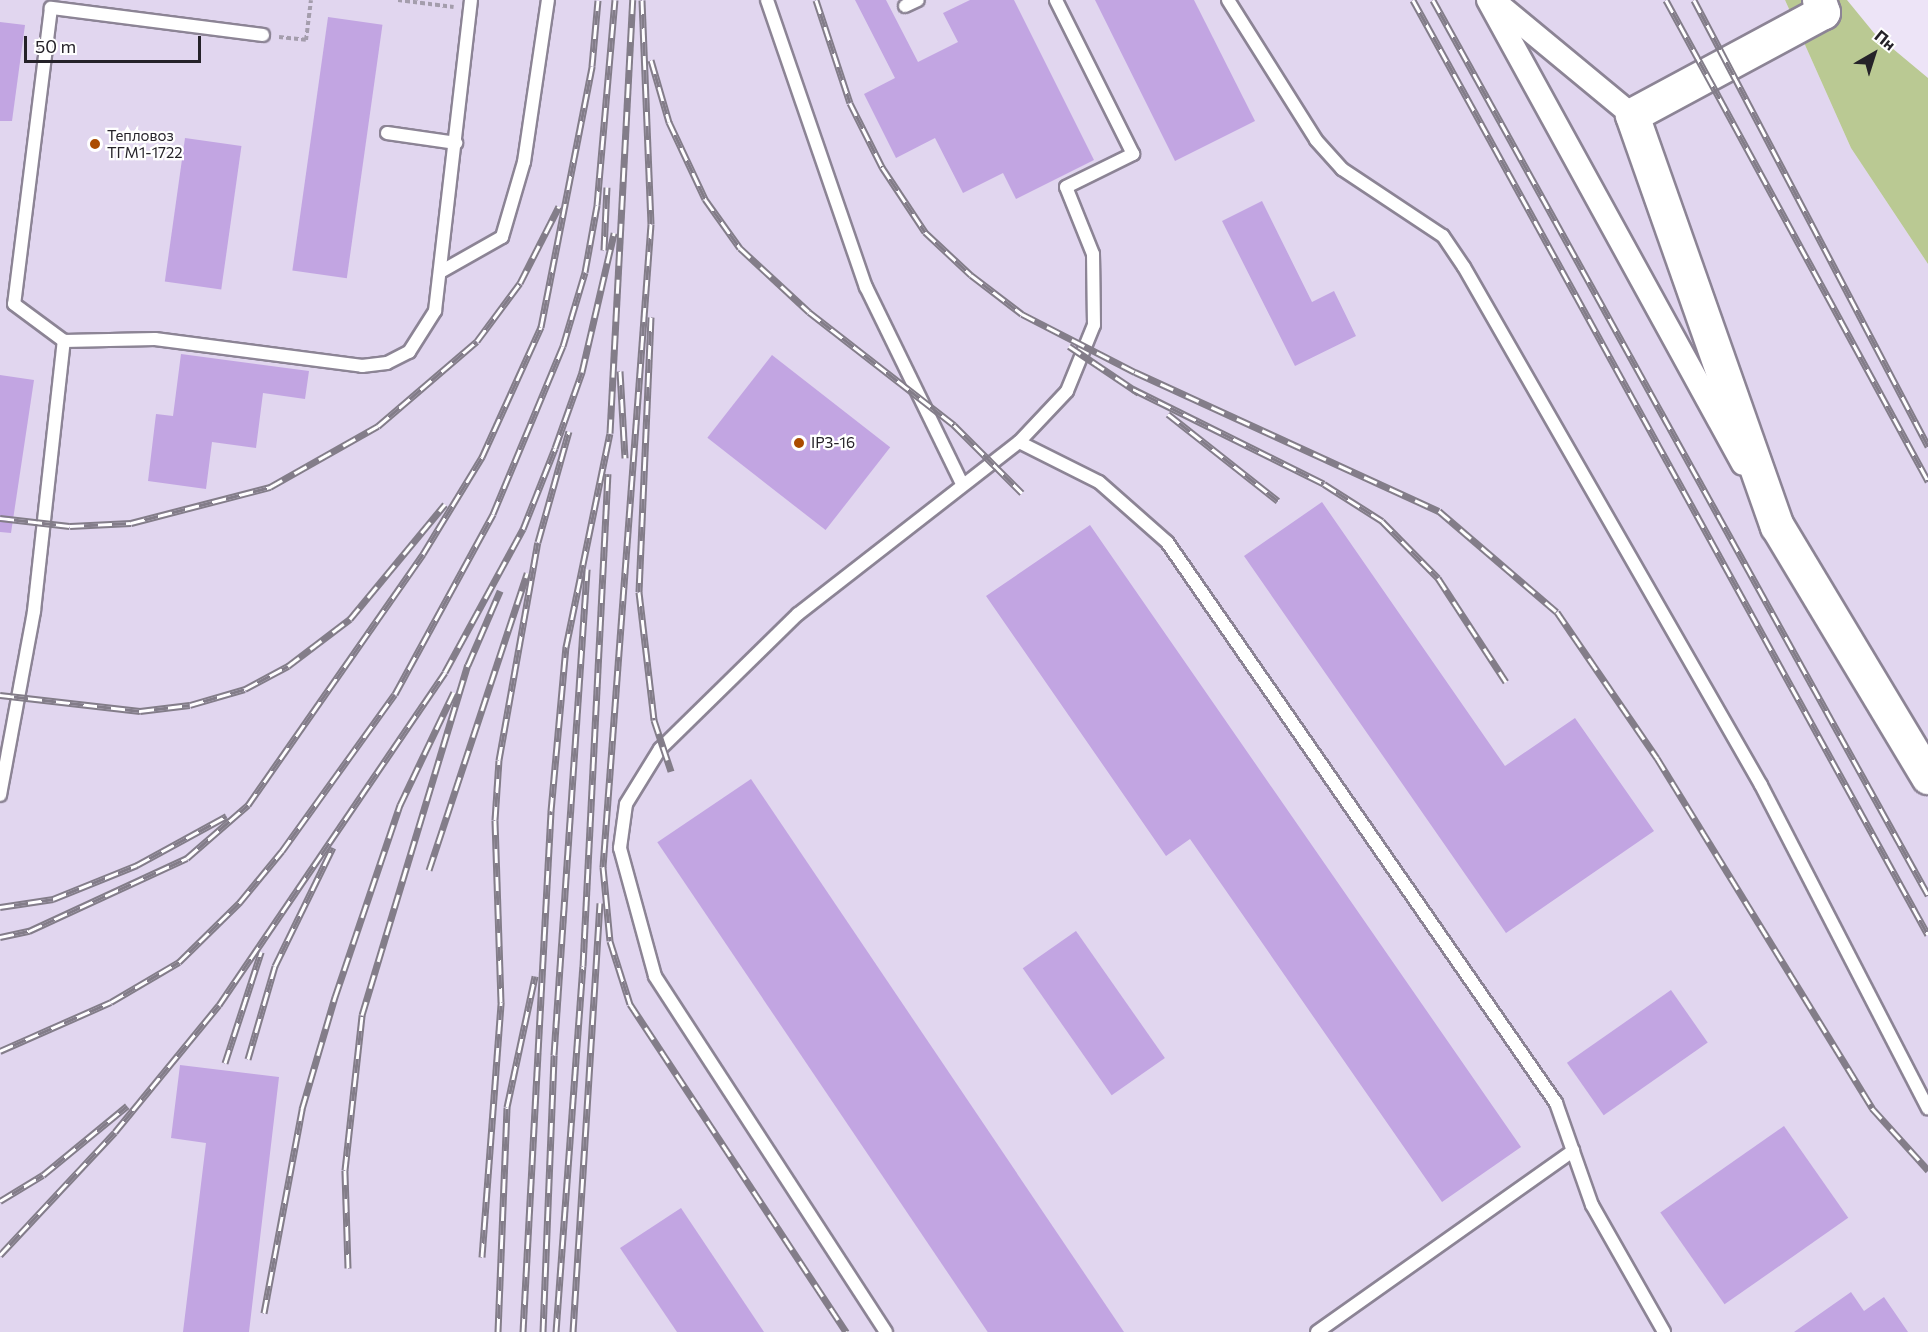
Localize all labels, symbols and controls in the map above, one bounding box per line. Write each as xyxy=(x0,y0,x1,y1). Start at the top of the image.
scale bar xyxy=(27,24,204,62)
north arrow xyxy=(1844,24,1904,84)
text: Пн xyxy=(1871,26,1900,54)
text: 50 m xyxy=(35,35,76,57)
place label: Тепловоз ТГМ1-1722 xyxy=(107,126,183,161)
marker: Тепловоз ТГМ1-1722 xyxy=(88,137,102,151)
place label: ІРЗ-16 xyxy=(811,434,855,452)
marker: ІРЗ-16 xyxy=(792,436,806,450)

